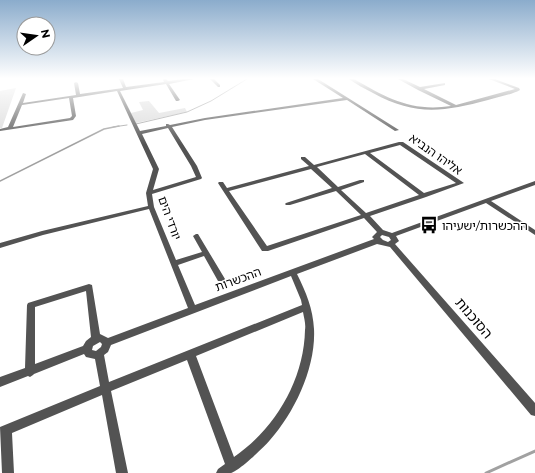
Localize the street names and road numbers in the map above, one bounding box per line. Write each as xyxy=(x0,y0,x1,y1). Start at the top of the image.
street label: אליהו הנביא xyxy=(407,130,466,178)
street label: יורדי הים xyxy=(155,194,185,242)
street label: ההכשרות xyxy=(213,264,263,294)
street label: הסוכנות xyxy=(451,294,497,342)

